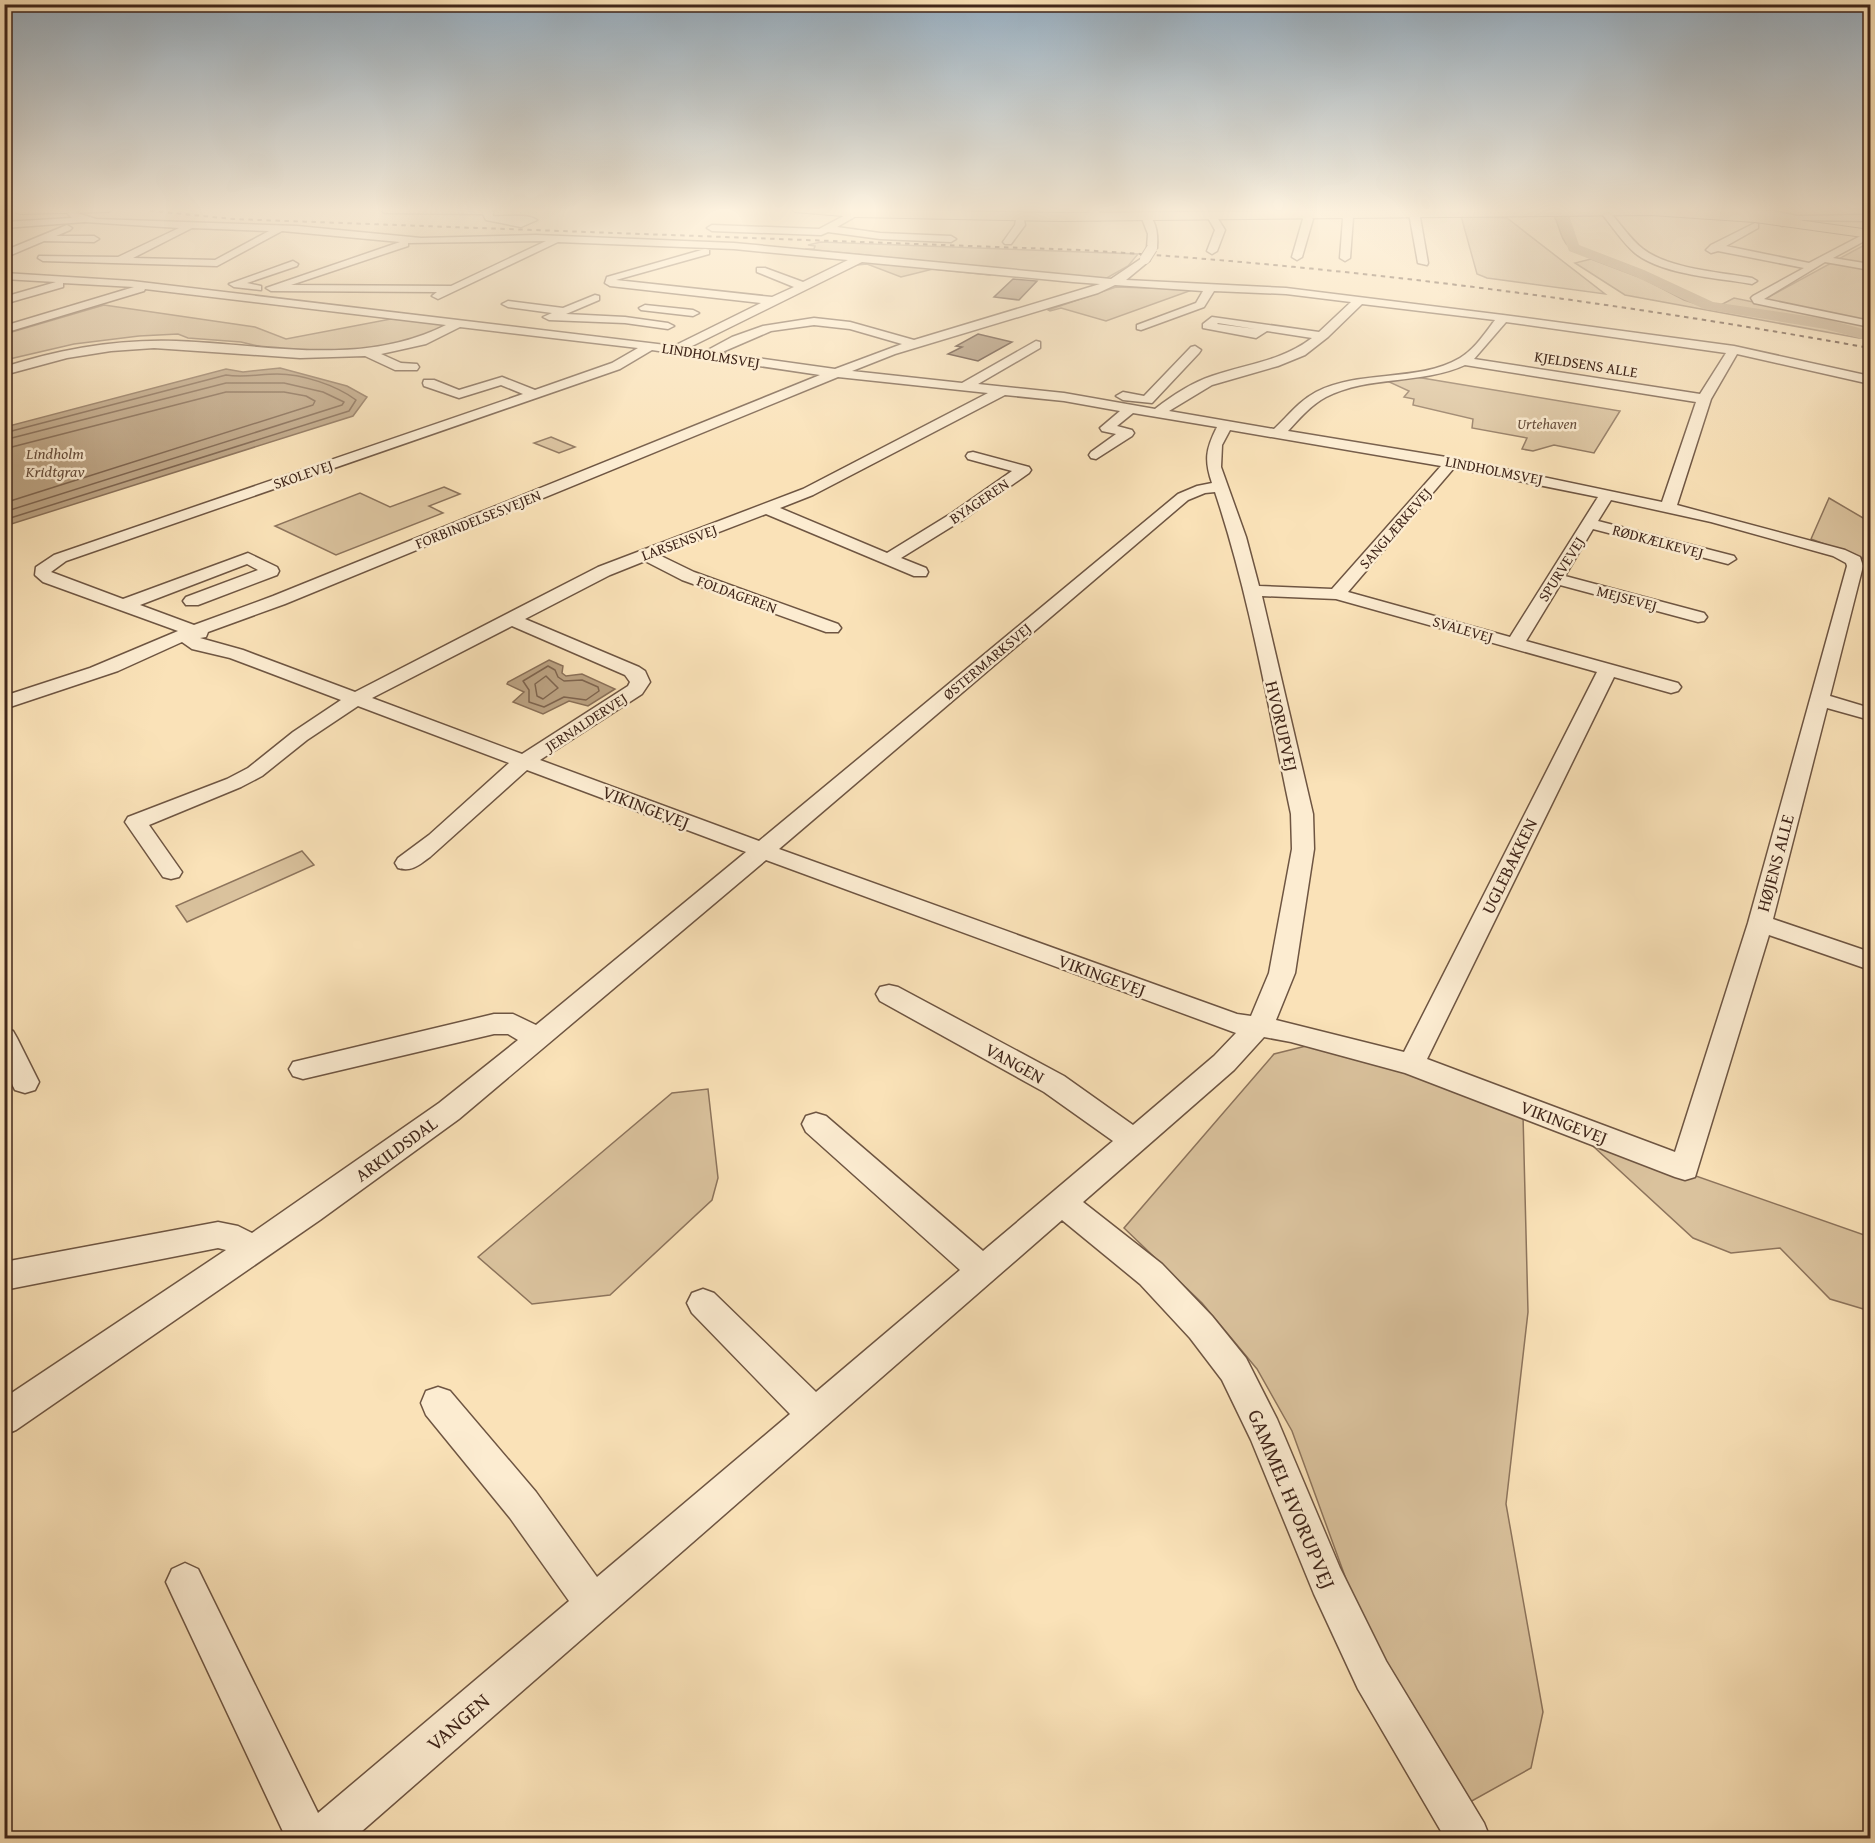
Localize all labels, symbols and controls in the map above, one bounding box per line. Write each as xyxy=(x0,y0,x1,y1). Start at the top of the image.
street label: LINDHOLMSVEJ xyxy=(660,337,762,373)
street label: KJELDSENS ALLE xyxy=(1533,345,1640,383)
park label: Urtehaven xyxy=(1517,413,1577,434)
water label: Lindholm Kridtgrav xyxy=(25,441,85,483)
street label: LINDHOLMSVEJ xyxy=(1443,450,1545,490)
street label: SKOLEVEJ xyxy=(270,454,336,494)
street label: BYAGEREN xyxy=(945,473,1013,529)
street label: SANGLÆRKEVEJ xyxy=(1354,483,1436,573)
street label: FORBINDELSESVEJEN xyxy=(412,484,544,554)
street label: LARSENSVEJ xyxy=(638,518,720,565)
street label: RØDKÆLKEVEJ xyxy=(1610,519,1706,563)
street label: SPURVEVEJ xyxy=(1533,532,1589,605)
street label: FOLDAGEREN xyxy=(694,570,780,618)
street label: MEJSEVEJ xyxy=(1595,580,1660,616)
street label: SVALEVEJ xyxy=(1430,610,1496,648)
street label: ØSTERMARKSVEJ xyxy=(938,618,1036,704)
street label: HVORUPVEJ xyxy=(1258,678,1306,774)
street label: JERNALDERVEJ xyxy=(539,687,631,758)
street label: VIKINGEVEJ xyxy=(598,778,694,836)
street label: HØJENS ALLE xyxy=(1749,811,1801,915)
street label: UGLEBAKKEN xyxy=(1474,813,1544,918)
street label: VIKINGEVEJ xyxy=(1054,947,1150,1003)
street label: VANGEN xyxy=(980,1036,1050,1090)
street label: VIKINGEVEJ xyxy=(1516,1093,1612,1151)
street label: ARKILDSDAL xyxy=(349,1110,443,1188)
street label: GAMMEL HVORUPVEJ xyxy=(1240,1404,1344,1594)
street label: VANGEN xyxy=(420,1686,497,1758)

